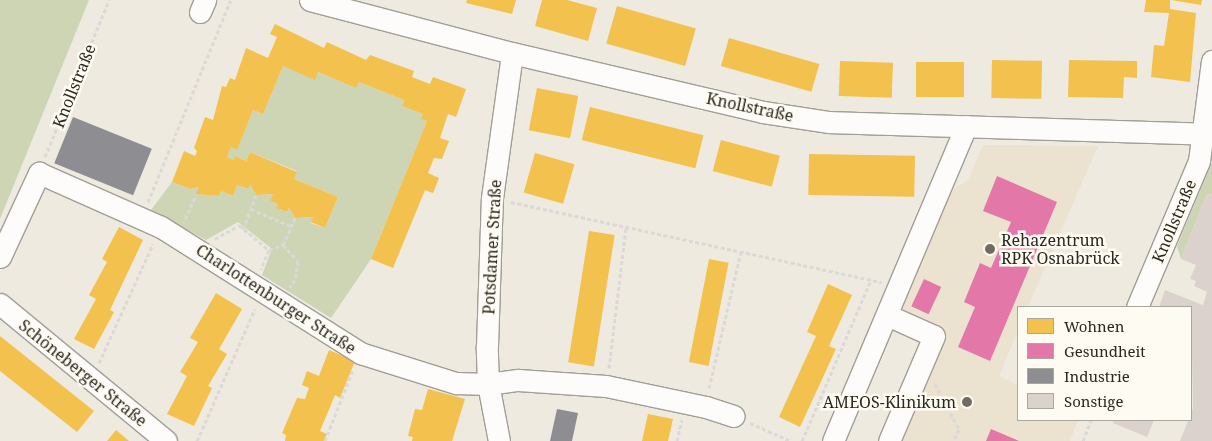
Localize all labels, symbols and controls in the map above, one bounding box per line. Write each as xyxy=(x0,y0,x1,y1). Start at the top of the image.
street label: Knollstraße xyxy=(48,41,100,131)
street label: Knollstraße xyxy=(705,88,795,126)
street label: Knollstraße xyxy=(1148,176,1200,266)
street label: Potsdamer Straße xyxy=(479,179,505,315)
place label: Rehazentrum RPK Osnabrück xyxy=(1001,230,1120,268)
street label: Charlottenburger Straße xyxy=(192,240,360,358)
marker: Rehazentrum RPK Osnabrück xyxy=(983,242,997,256)
legend xyxy=(1017,306,1192,421)
street label: Schöneberger Straße xyxy=(15,315,151,431)
text: Wohnen xyxy=(1064,316,1124,336)
text: Gesundheit xyxy=(1064,341,1146,361)
text: Industrie xyxy=(1064,366,1130,386)
text: Sonstige xyxy=(1064,391,1123,411)
place label: AMEOS-Klinikum xyxy=(823,392,956,412)
marker: AMEOS-Klinikum xyxy=(960,395,974,409)

